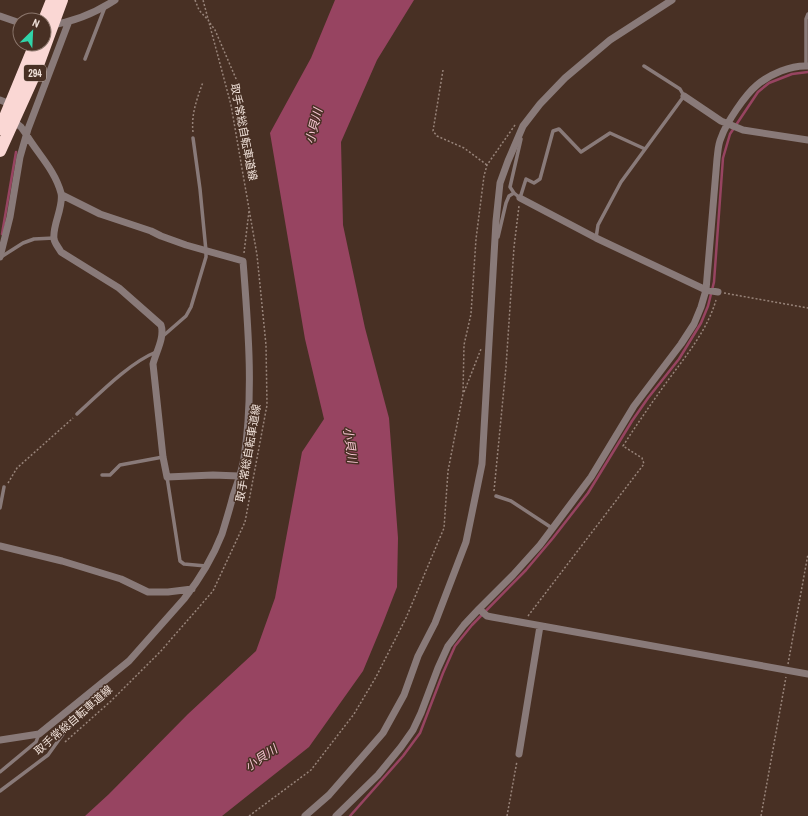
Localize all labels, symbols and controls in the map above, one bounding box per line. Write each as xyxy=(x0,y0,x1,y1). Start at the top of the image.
north arrow xyxy=(12,12,52,52)
text: N xyxy=(30,15,42,31)
road number: 294 xyxy=(24,65,46,81)
street label: 取手常総自転車道線 xyxy=(228,82,260,182)
water label: 小貝川 xyxy=(302,105,327,145)
street label: 取手常総自転車道線 xyxy=(233,403,263,503)
water label: 小貝川 xyxy=(340,426,361,466)
street label: 取手常総自転車道線 xyxy=(31,682,115,758)
water label: 小貝川 xyxy=(242,740,282,775)

